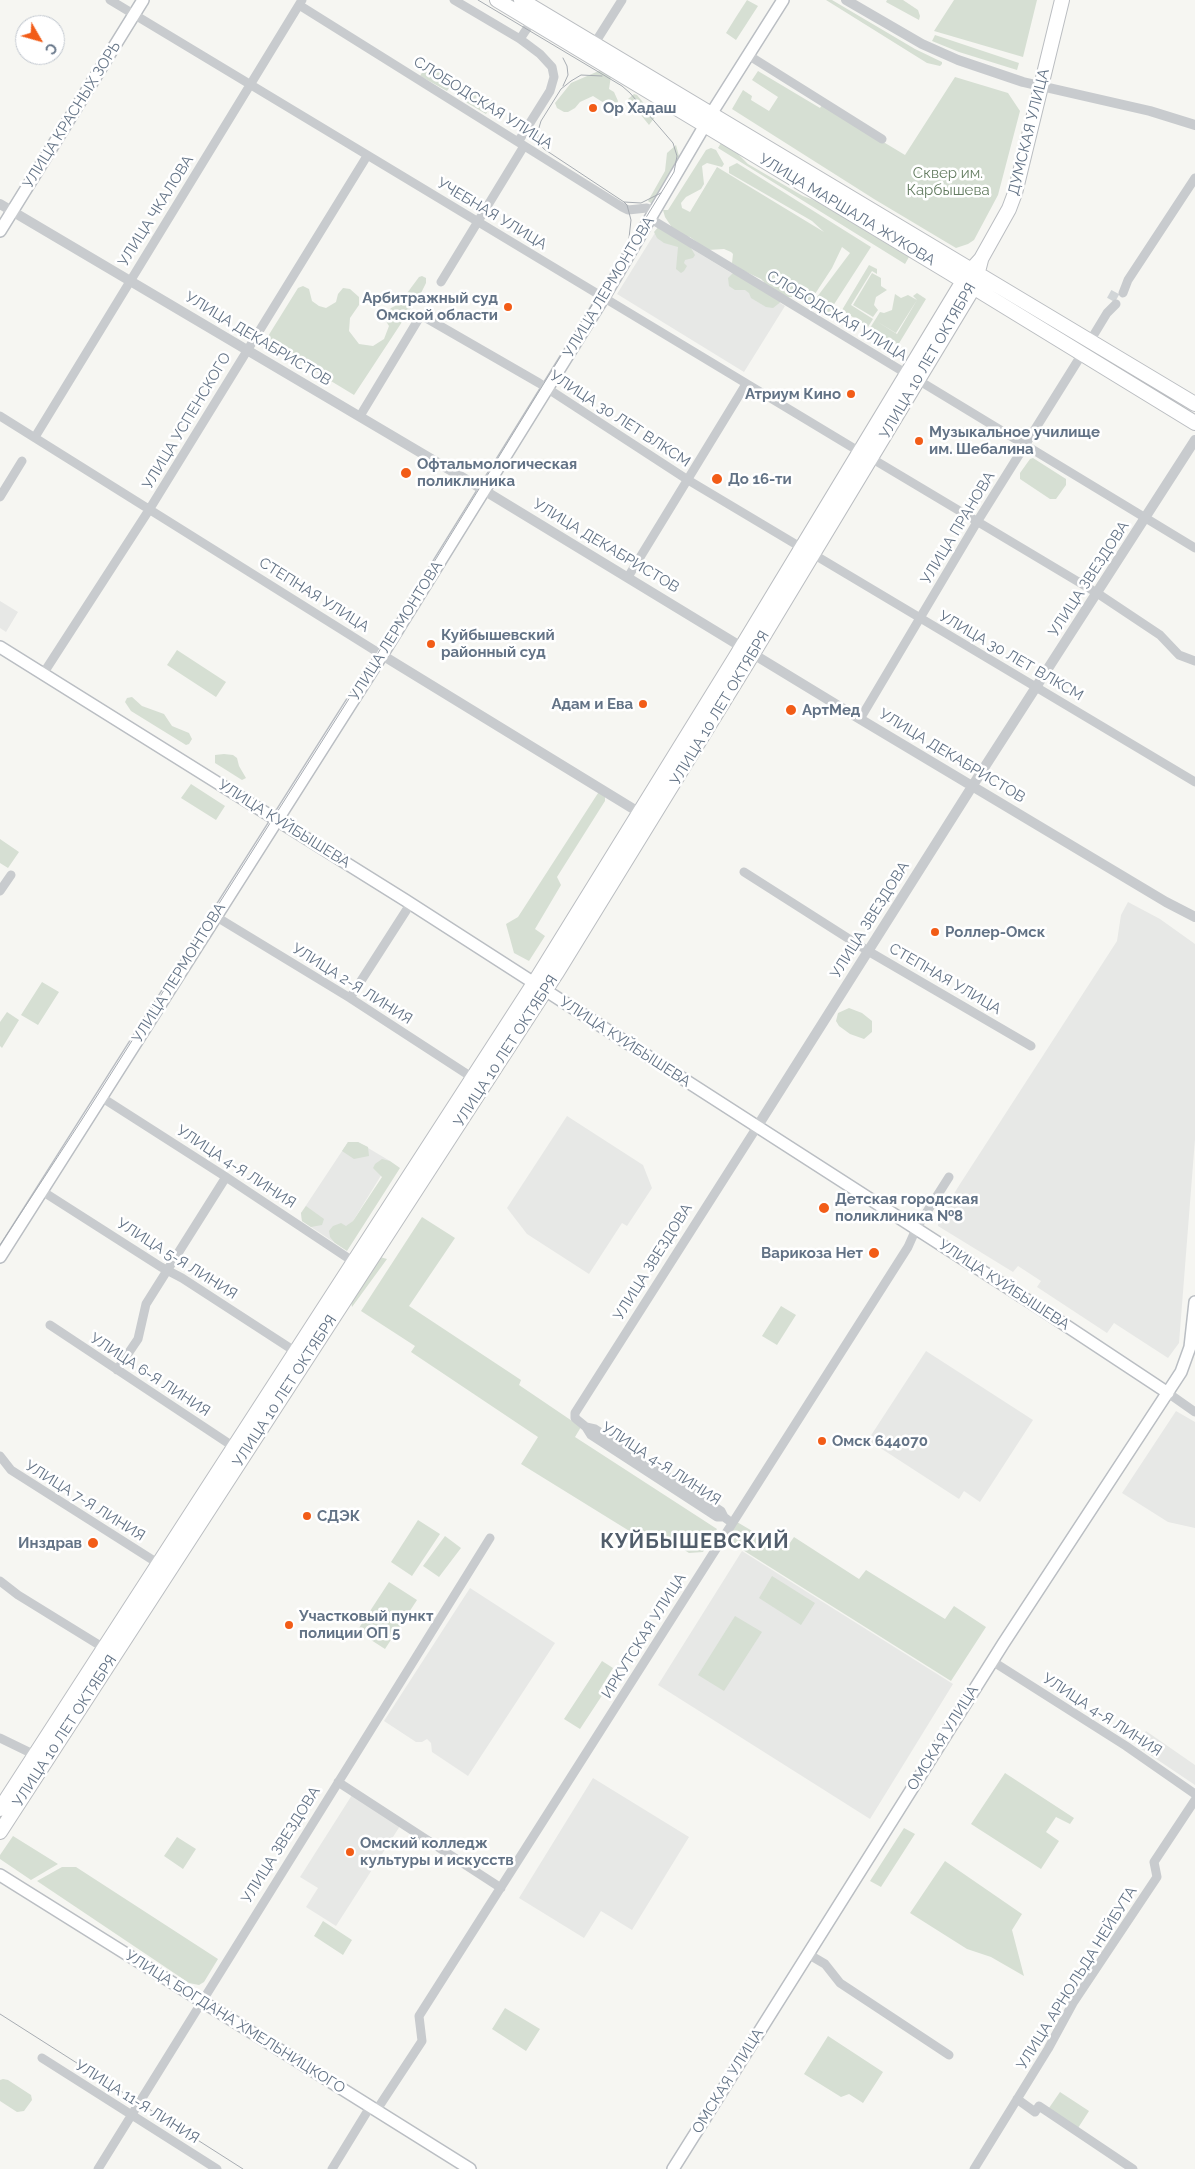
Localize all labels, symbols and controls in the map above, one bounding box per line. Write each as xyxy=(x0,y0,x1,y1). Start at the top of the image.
north arrow xyxy=(15,15,65,65)
street label: УЛИЦА КРАСНЫХ ЗОРЬ xyxy=(19,38,125,192)
street label: СЛОБОДСКАЯ УЛИЦА xyxy=(410,53,556,153)
street label: ДУМСКАЯ УЛИЦА xyxy=(1005,67,1053,197)
place label: Ор Хадаш xyxy=(603,99,676,117)
marker: Ор Хадаш xyxy=(587,102,599,114)
street label: УЛИЦА МАРШАЛА ЖУКОВА xyxy=(756,150,938,270)
street label: УЛИЦА ЧКАЛОВА xyxy=(114,152,198,270)
park label: Сквер им. Карбышева xyxy=(906,164,990,199)
street label: УЧЕБНАЯ УЛИЦА xyxy=(434,174,550,254)
street label: УЛИЦА ЛЕРМОНТОВА xyxy=(560,213,658,361)
street label: СЛОБОДСКАЯ УЛИЦА xyxy=(763,267,911,365)
street label: УЛИЦА 10 ЛЕТ ОКТЯБРЯ xyxy=(876,280,980,442)
street label: УЛИЦА ДЕКАБРИСТОВ xyxy=(182,288,334,390)
place label: Арбитражный суд Омской области xyxy=(362,289,498,324)
marker: Арбитражный суд Омской области xyxy=(502,301,514,313)
street label: УЛИЦА УСПЕНСКОГО xyxy=(139,349,235,493)
street label: УЛИЦА 30 ЛЕТ ВЛКСМ xyxy=(546,367,694,471)
place label: Атриум Кино xyxy=(745,385,841,403)
marker: Атриум Кино xyxy=(845,388,857,400)
place label: Музыкальное училище им. Шебалина xyxy=(929,423,1100,458)
marker: Музыкальное училище им. Шебалина xyxy=(913,435,925,447)
place label: Офтальмологическая поликлиника xyxy=(417,455,577,490)
marker: Офтальмологическая поликлиника xyxy=(399,466,413,480)
street label: УЛИЦА ПРАНОВА xyxy=(917,468,999,588)
place label: До 16-ти xyxy=(728,470,792,488)
marker: До 16-ти xyxy=(710,472,724,486)
street label: УЛИЦА ДЕКАБРИСТОВ xyxy=(530,495,682,597)
street label: УЛИЦА ЗВЕЗДОВА xyxy=(1045,518,1133,640)
street label: СТЕПНАЯ УЛИЦА xyxy=(256,554,372,636)
street label: УЛИЦА ЛЕРМОНТОВА xyxy=(346,558,446,704)
street label: УЛИЦА 30 ЛЕТ ВЛКСМ xyxy=(936,607,1086,705)
place label: Куйбышевский районный суд xyxy=(441,626,555,661)
street label: УЛИЦА 10 ЛЕТ ОКТЯБРЯ xyxy=(667,628,773,788)
marker: Куйбышевский районный суд xyxy=(425,638,437,650)
place label: Адам и Ева xyxy=(551,695,633,713)
marker: Адам и Ева xyxy=(637,698,649,710)
place label: АртМед xyxy=(802,701,860,719)
marker: АртМед xyxy=(784,703,798,717)
street label: УЛИЦА ДЕКАБРИСТОВ xyxy=(876,705,1028,807)
street label: УЛИЦА КУЙБЫШЕВА xyxy=(215,776,353,872)
street label: УЛИЦА ЗВЕЗДОВА xyxy=(827,858,913,982)
street label: УЛИЦА ЛЕРМОНТОВА xyxy=(129,900,229,1046)
place label: Роллер-Омск xyxy=(945,923,1045,941)
marker: Роллер-Омск xyxy=(929,926,941,938)
street label: УЛИЦА 2-Я ЛИНИЯ xyxy=(289,940,415,1028)
street label: СТЕПНАЯ УЛИЦА xyxy=(886,940,1004,1018)
street label: УЛИЦА 10 ЛЕТ ОКТЯБРЯ xyxy=(450,972,562,1130)
street label: УЛИЦА КУЙБЫШЕВА xyxy=(556,993,694,1091)
street label: УЛИЦА 4-Я ЛИНИЯ xyxy=(173,1122,299,1212)
place label: Детская городская поликлиника №8 xyxy=(835,1190,978,1225)
street label: УЛИЦА ЗВЕЗДОВА xyxy=(610,1200,696,1324)
marker: Детская городская поликлиника №8 xyxy=(817,1201,831,1215)
street label: УЛИЦА 5-Я ЛИНИЯ xyxy=(113,1215,241,1303)
street label: УЛИЦА КУЙБЫШЕВА xyxy=(935,1236,1073,1334)
place label: Варикоза Нет xyxy=(761,1244,863,1262)
marker: Варикоза Нет xyxy=(867,1246,881,1260)
street label: УЛИЦА 10 ЛЕТ ОКТЯБРЯ xyxy=(229,1312,341,1470)
street label: УЛИЦА 6-Я ЛИНИЯ xyxy=(87,1329,213,1421)
street label: УЛИЦА 4-Я ЛИНИЯ xyxy=(598,1419,724,1509)
place label: Омск 644070 xyxy=(832,1432,928,1450)
marker: Омск 644070 xyxy=(816,1435,828,1447)
street label: УЛИЦА 7-Я ЛИНИЯ xyxy=(22,1457,148,1545)
place label: СДЭК xyxy=(317,1507,360,1525)
marker: СДЭК xyxy=(301,1510,313,1522)
district label: КУЙБЫШЕВСКИЙ xyxy=(599,1530,791,1554)
place label: Инздрав xyxy=(18,1534,82,1552)
marker: Инздрав xyxy=(86,1536,100,1550)
street label: ИРКУТСКАЯ УЛИЦА xyxy=(598,1570,690,1702)
place label: Участковый пункт полиции ОП 5 xyxy=(299,1607,433,1642)
marker: Участковый пункт полиции ОП 5 xyxy=(283,1619,295,1631)
street label: УЛИЦА 10 ЛЕТ ОКТЯБРЯ xyxy=(9,1652,121,1810)
street label: УЛИЦА 4-Я ЛИНИЯ xyxy=(1039,1670,1165,1760)
street label: ОМСКАЯ УЛИЦА xyxy=(903,1682,983,1794)
street label: УЛИЦА ЗВЕЗДОВА xyxy=(238,1783,324,1907)
place label: Омский колледж культуры и искусств xyxy=(360,1834,514,1869)
marker: Омский колледж культуры и искусств xyxy=(344,1846,356,1858)
street label: УЛИЦА АРНОЛЬДА НЕЙБУТА xyxy=(1013,1883,1141,2073)
street label: УЛИЦА БОГДАНА ХМЕЛЬНИЦКОГО xyxy=(122,1946,348,2098)
street label: ОМСКАЯ УЛИЦА xyxy=(688,2025,768,2137)
street label: УЛИЦА 11-Я ЛИНИЯ xyxy=(72,2056,202,2148)

